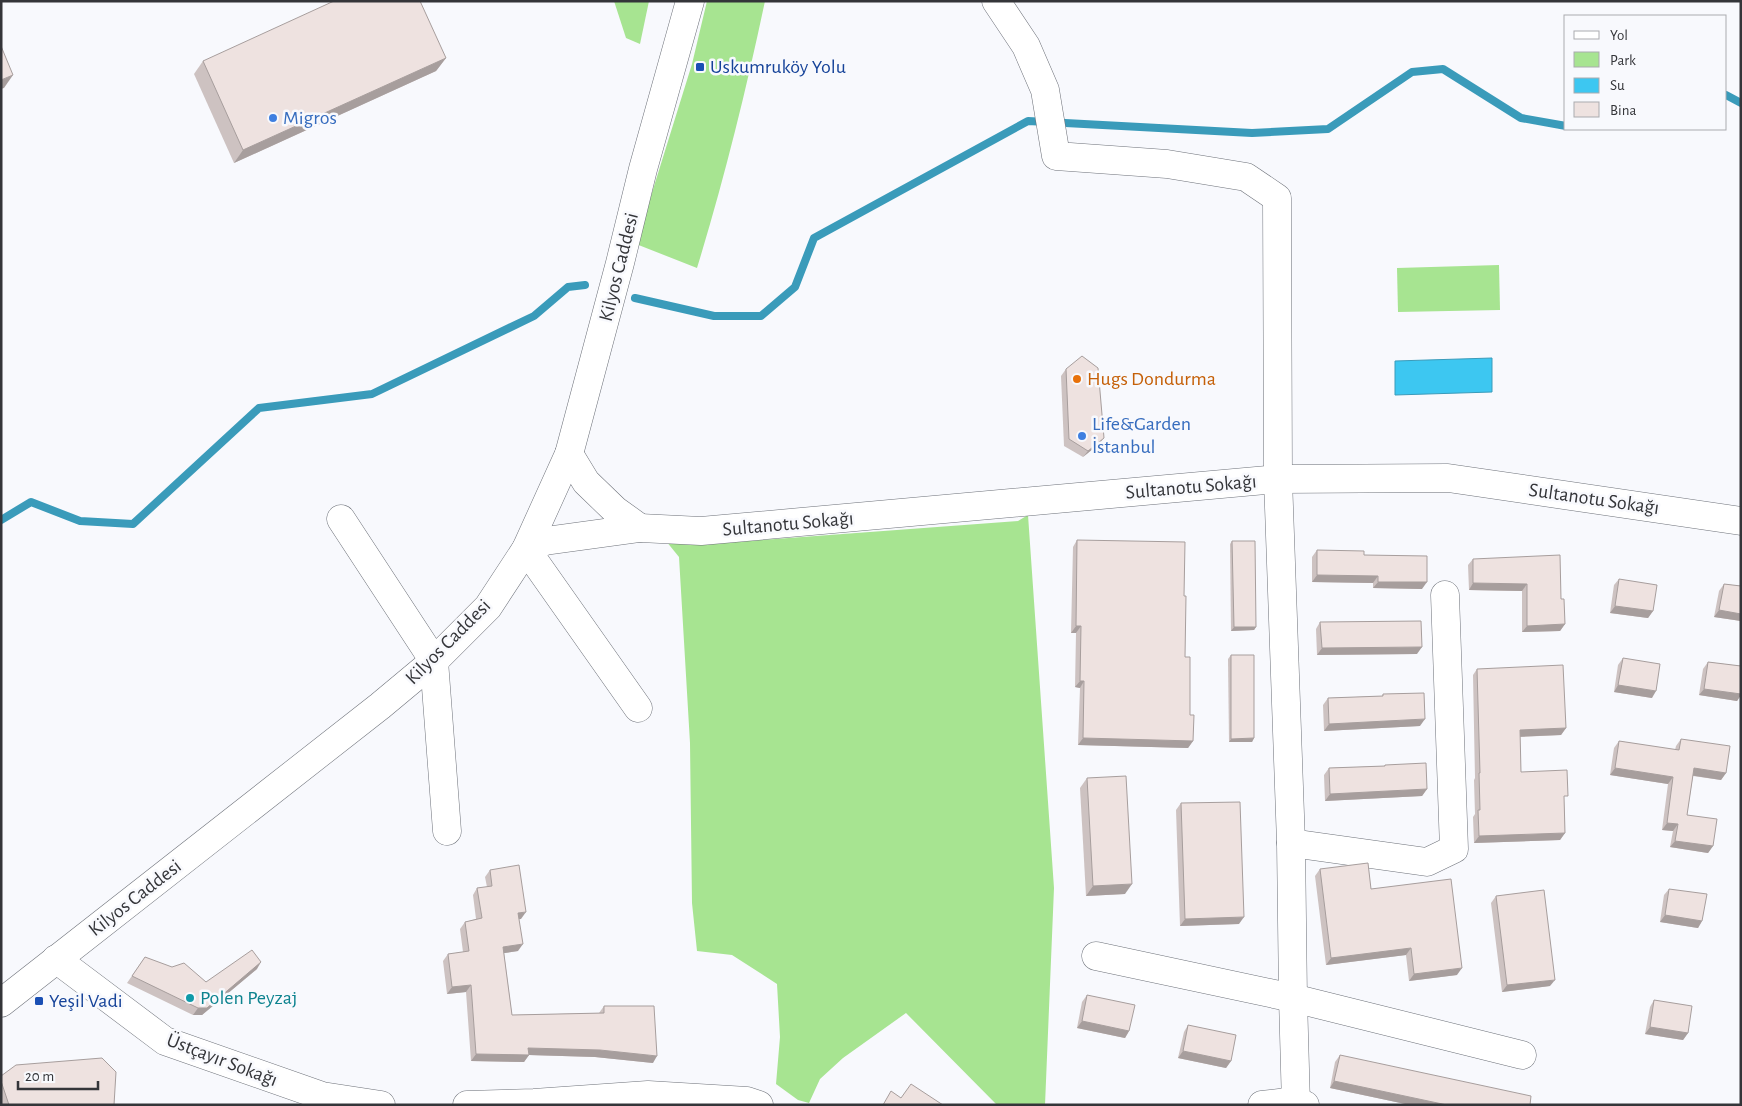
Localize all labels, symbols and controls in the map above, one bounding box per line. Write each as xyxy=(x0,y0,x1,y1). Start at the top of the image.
legend xyxy=(1564,15,1727,130)
text: Yol xyxy=(1610,28,1628,43)
text: Park xyxy=(1610,53,1636,68)
place label: Uskumruköy Yolu xyxy=(710,57,846,77)
marker: Uskumruköy Yolu xyxy=(694,61,706,73)
text: Su xyxy=(1610,78,1625,93)
text: Bina xyxy=(1610,103,1636,118)
place label: Migros xyxy=(283,108,337,128)
marker: Migros xyxy=(267,112,279,124)
street label: Kilyos Caddesi xyxy=(596,211,642,323)
place label: Hugs Dondurma xyxy=(1087,369,1216,389)
marker: Hugs Dondurma xyxy=(1071,373,1083,385)
place label: Life&Garden İstanbul xyxy=(1092,414,1191,457)
marker: Life&Garden İstanbul xyxy=(1076,430,1088,442)
street label: Sultanotu Sokağı xyxy=(1125,471,1257,503)
street label: Sultanotu Sokağı xyxy=(1528,480,1660,518)
street label: Sultanotu Sokağı xyxy=(722,508,854,540)
street label: Kilyos Caddesi xyxy=(402,596,494,688)
street label: Kilyos Caddesi xyxy=(85,856,185,940)
place label: Polen Peyzaj xyxy=(200,988,297,1008)
place label: Yeşil Vadi xyxy=(49,991,123,1011)
marker: Polen Peyzaj xyxy=(184,992,196,1004)
marker: Yeşil Vadi xyxy=(33,995,45,1007)
street label: Üstçayır Sokağı xyxy=(164,1030,280,1090)
scale bar xyxy=(18,1058,98,1090)
text: 20 m xyxy=(25,1069,54,1084)

